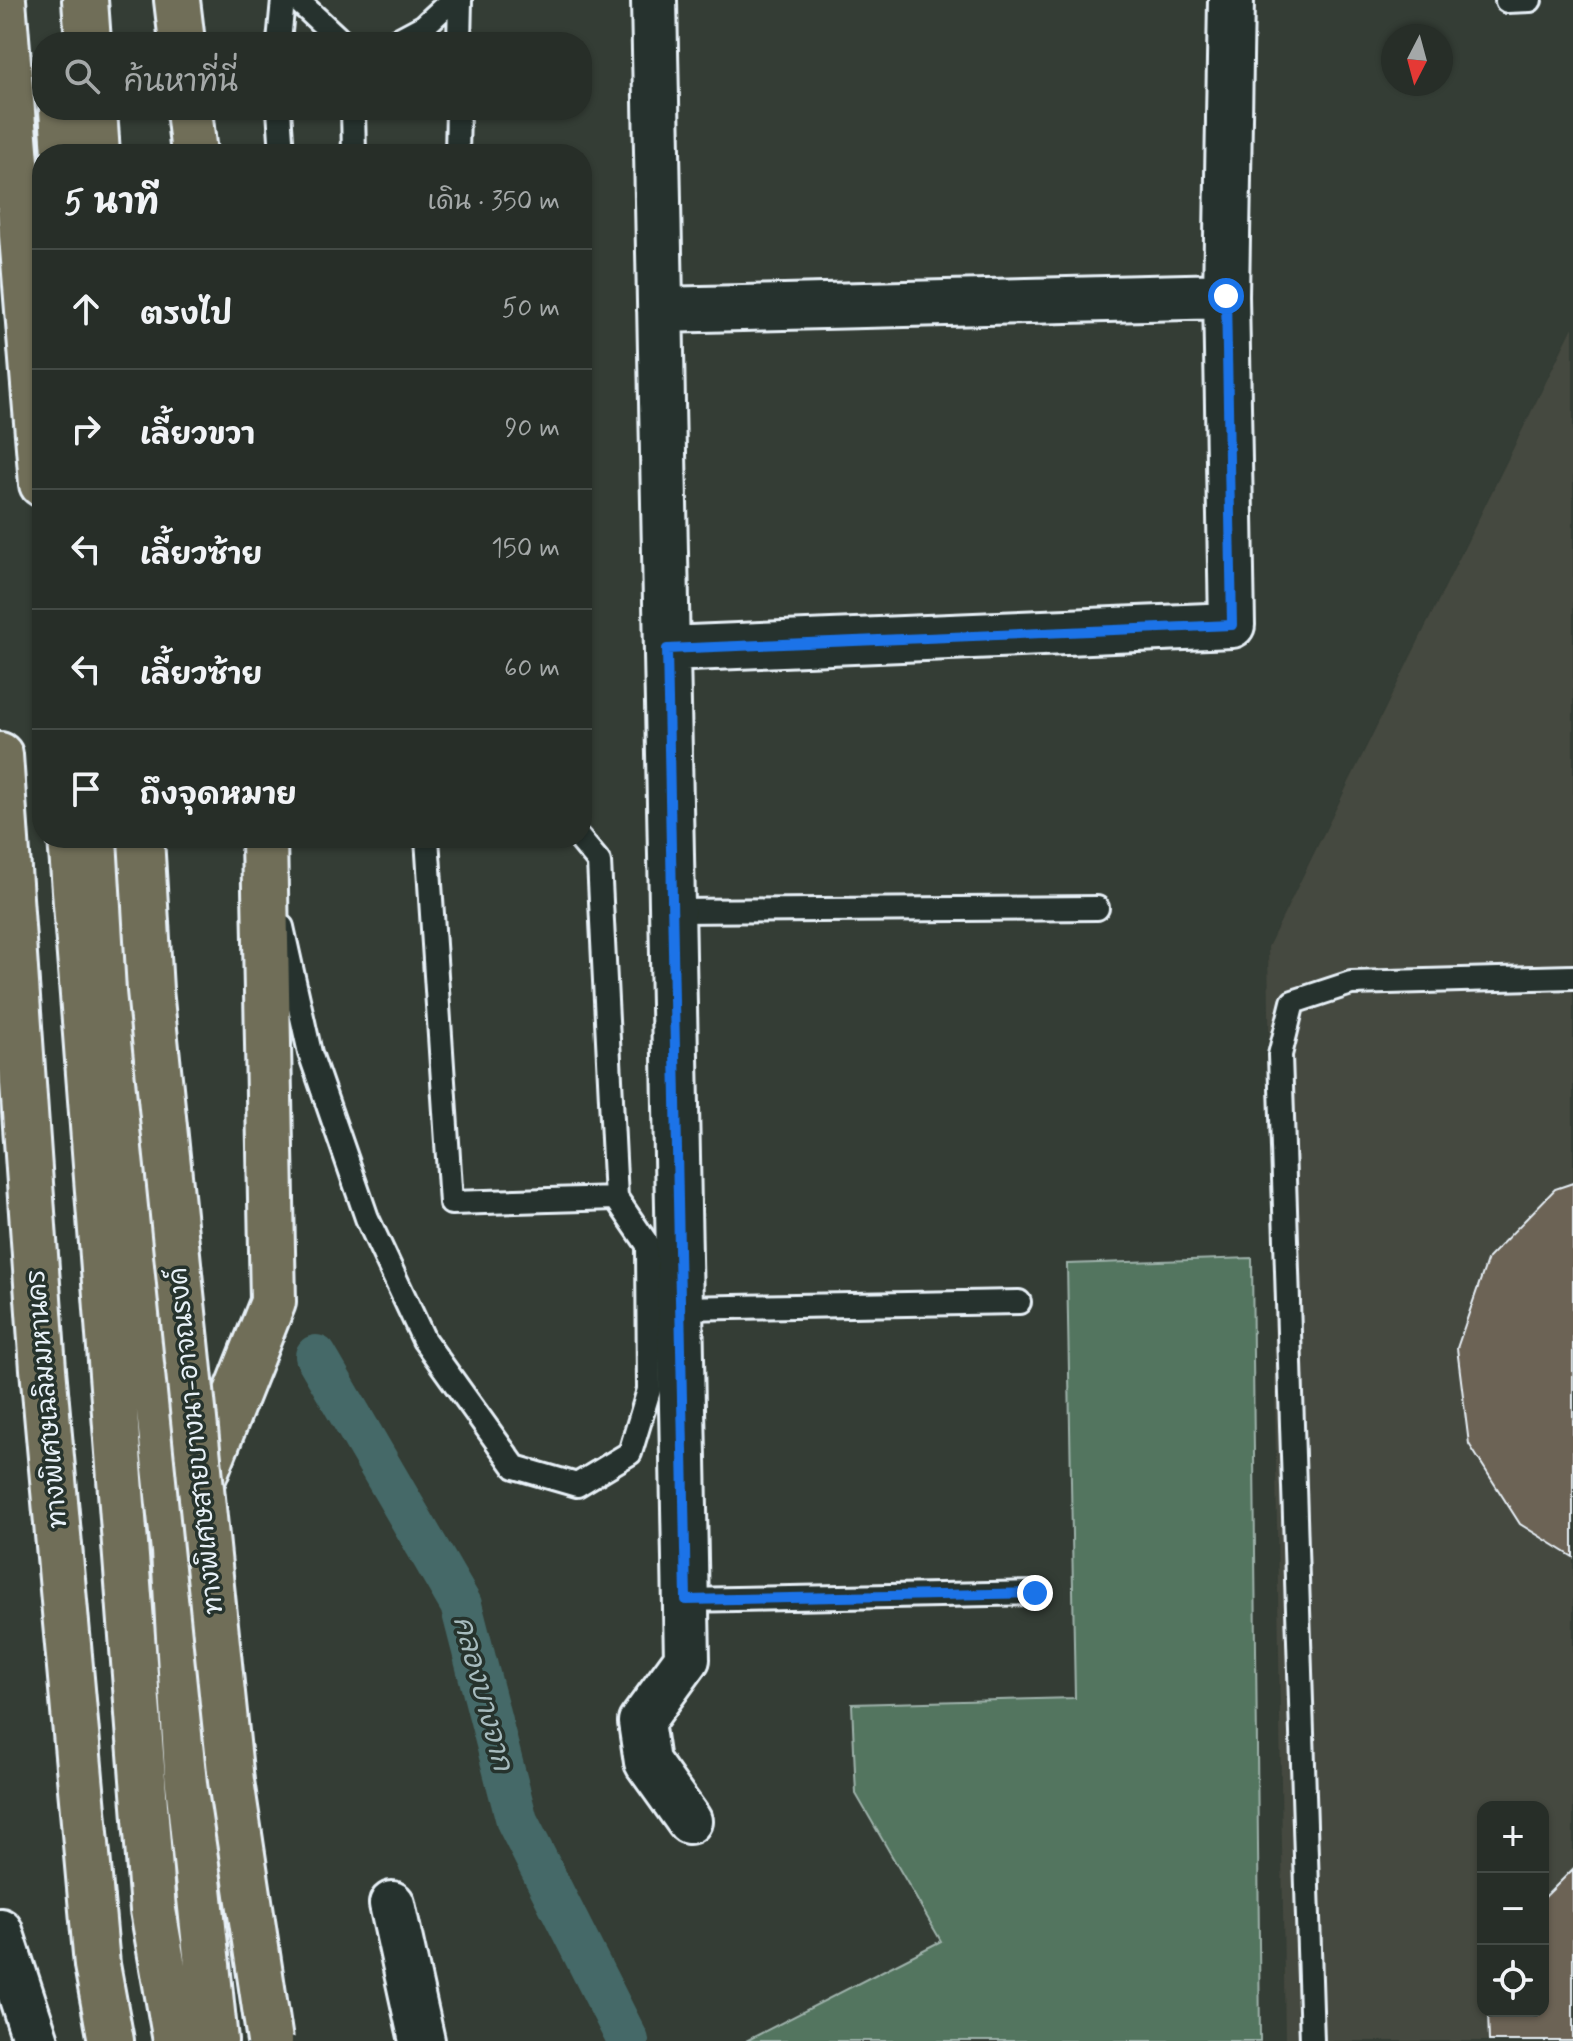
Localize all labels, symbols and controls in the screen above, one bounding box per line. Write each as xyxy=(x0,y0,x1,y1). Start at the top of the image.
north arrow xyxy=(1381,24,1453,96)
search box xyxy=(32,32,592,120)
icon: search xyxy=(60,54,104,98)
text: ค้นหาที่นี่ xyxy=(124,63,238,102)
text: 5 นาที xyxy=(64,181,159,226)
text: เดิน · 350 m xyxy=(428,185,560,219)
route start xyxy=(1208,278,1244,314)
icon: ahead xyxy=(64,287,108,331)
text: 50 m xyxy=(502,292,560,326)
text: ตรงไป xyxy=(140,296,232,335)
icon: right xyxy=(64,407,108,451)
text: 90 m xyxy=(505,412,560,446)
text: เลี้ยวขวา xyxy=(140,416,255,455)
icon: left xyxy=(64,527,108,571)
text: 150 m xyxy=(491,532,560,566)
text: เลี้ยวซ้าย xyxy=(140,536,262,575)
icon: left xyxy=(64,647,108,691)
text: 60 m xyxy=(504,652,560,686)
text: เลี้ยวซ้าย xyxy=(140,656,262,695)
icon: arrive xyxy=(64,767,108,811)
text: ถึงจุดหมาย xyxy=(140,776,297,815)
street label: ทางพิเศษสายบางนา-อาจณรงค์ xyxy=(161,1266,232,1616)
street label: ทางพิเศษเฉลิมมหานคร xyxy=(20,1268,76,1530)
route end xyxy=(1017,1575,1053,1611)
water label: คลองบางจาก xyxy=(443,1612,521,1777)
map controls xyxy=(1477,1801,1549,2017)
button: + xyxy=(1477,1801,1549,1873)
button: − xyxy=(1477,1873,1549,1945)
button: locate xyxy=(1477,1945,1549,2017)

